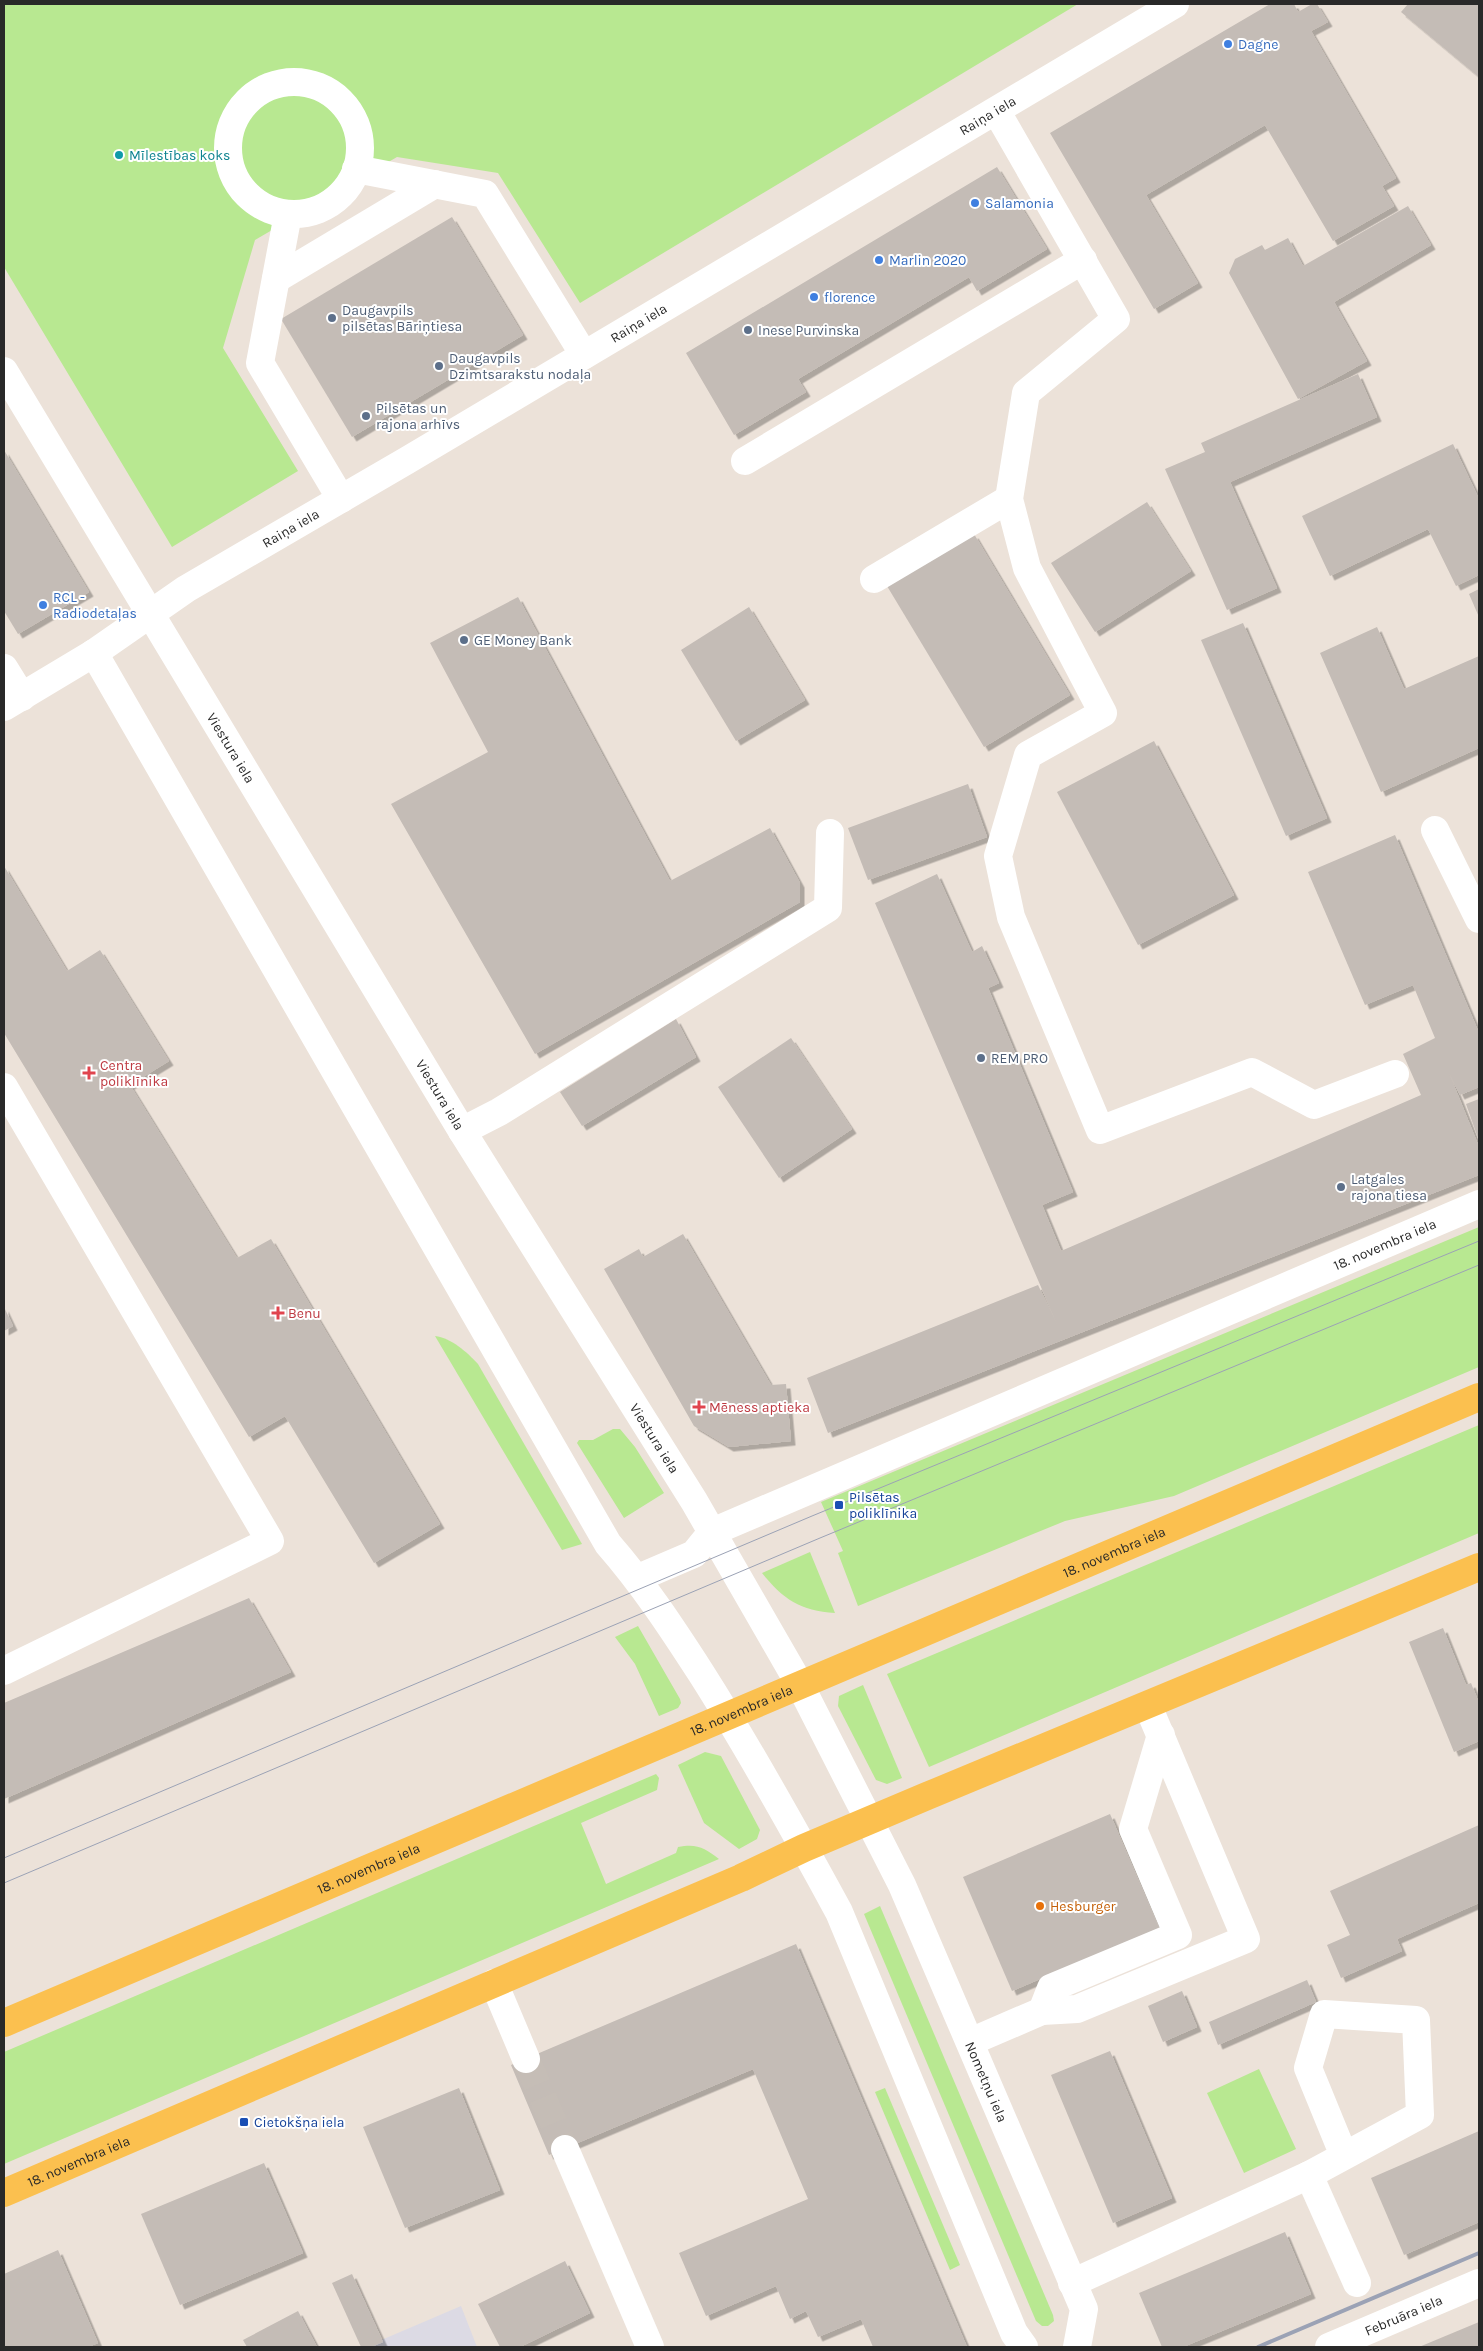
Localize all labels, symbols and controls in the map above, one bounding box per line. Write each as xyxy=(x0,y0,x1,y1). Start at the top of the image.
place label: Dagne xyxy=(1238,36,1279,53)
marker: Dagne xyxy=(1222,38,1234,50)
street label: Raiņa iela xyxy=(956,92,1019,139)
place label: Mīlestības koks xyxy=(129,147,230,164)
marker: Mīlestības koks xyxy=(113,149,125,161)
place label: Salamonia xyxy=(985,195,1054,212)
marker: Salamonia xyxy=(969,197,981,209)
place label: Marlin 2020 xyxy=(889,252,966,269)
marker: Marlin 2020 xyxy=(873,254,885,266)
place label: florence xyxy=(824,289,875,306)
marker: florence xyxy=(808,291,820,303)
street label: Raiņa iela xyxy=(607,299,670,346)
place label: Daugavpils pilsētas Bāriņtiesa xyxy=(342,302,462,335)
marker: Daugavpils pilsētas Bāriņtiesa xyxy=(326,312,338,324)
place label: Inese Purvinska xyxy=(758,322,859,339)
marker: Inese Purvinska xyxy=(742,324,754,336)
place label: Daugavpils Dzimtsarakstu nodaļa xyxy=(449,350,591,383)
marker: Daugavpils Dzimtsarakstu nodaļa xyxy=(433,360,445,372)
place label: Pilsētas un rajona arhīvs xyxy=(376,400,460,433)
marker: Pilsētas un rajona arhīvs xyxy=(360,410,372,422)
street label: Raiņa iela xyxy=(259,505,322,551)
place label: RCL - Radiodetaļas xyxy=(53,589,137,622)
marker: RCL - Radiodetaļas xyxy=(37,599,49,611)
place label: GE Money Bank xyxy=(474,632,572,649)
marker: GE Money Bank xyxy=(458,634,470,646)
street label: Viestura iela xyxy=(203,709,259,786)
place label: REM PRO xyxy=(991,1050,1048,1067)
marker: REM PRO xyxy=(975,1052,987,1064)
street label: Viestura iela xyxy=(412,1056,468,1133)
place label: Centra poliklīnika xyxy=(100,1057,168,1090)
marker: Centra poliklīnika xyxy=(82,1066,96,1080)
place label: Latgales rajona tiesa xyxy=(1351,1171,1427,1204)
marker: Latgales rajona tiesa xyxy=(1335,1181,1347,1193)
street label: 18. novembra iela xyxy=(1331,1215,1439,1274)
place label: Benu xyxy=(288,1305,321,1322)
marker: Benu xyxy=(272,1307,284,1319)
place label: Mēness aptieka xyxy=(709,1399,810,1416)
street label: Viestura iela xyxy=(626,1400,683,1476)
marker: Mēness aptieka xyxy=(693,1401,705,1413)
place label: Pilsētas poliklīnika xyxy=(849,1489,917,1522)
marker: Pilsētas poliklīnika xyxy=(833,1499,845,1511)
street label: 18. novembra iela xyxy=(1060,1523,1168,1581)
street label: 18. novembra iela xyxy=(687,1681,795,1739)
street label: 18. novembra iela xyxy=(315,1839,422,1898)
place label: Hesburger xyxy=(1050,1898,1117,1915)
marker: Hesburger xyxy=(1034,1900,1046,1912)
street label: Nometņu iela xyxy=(962,2039,1011,2125)
place label: Cietokšņa iela xyxy=(254,2114,345,2131)
marker: Cietokšņa iela xyxy=(238,2116,250,2128)
street label: 18. novembra iela xyxy=(25,2132,132,2191)
street label: Februāra iela xyxy=(1362,2291,1445,2339)

